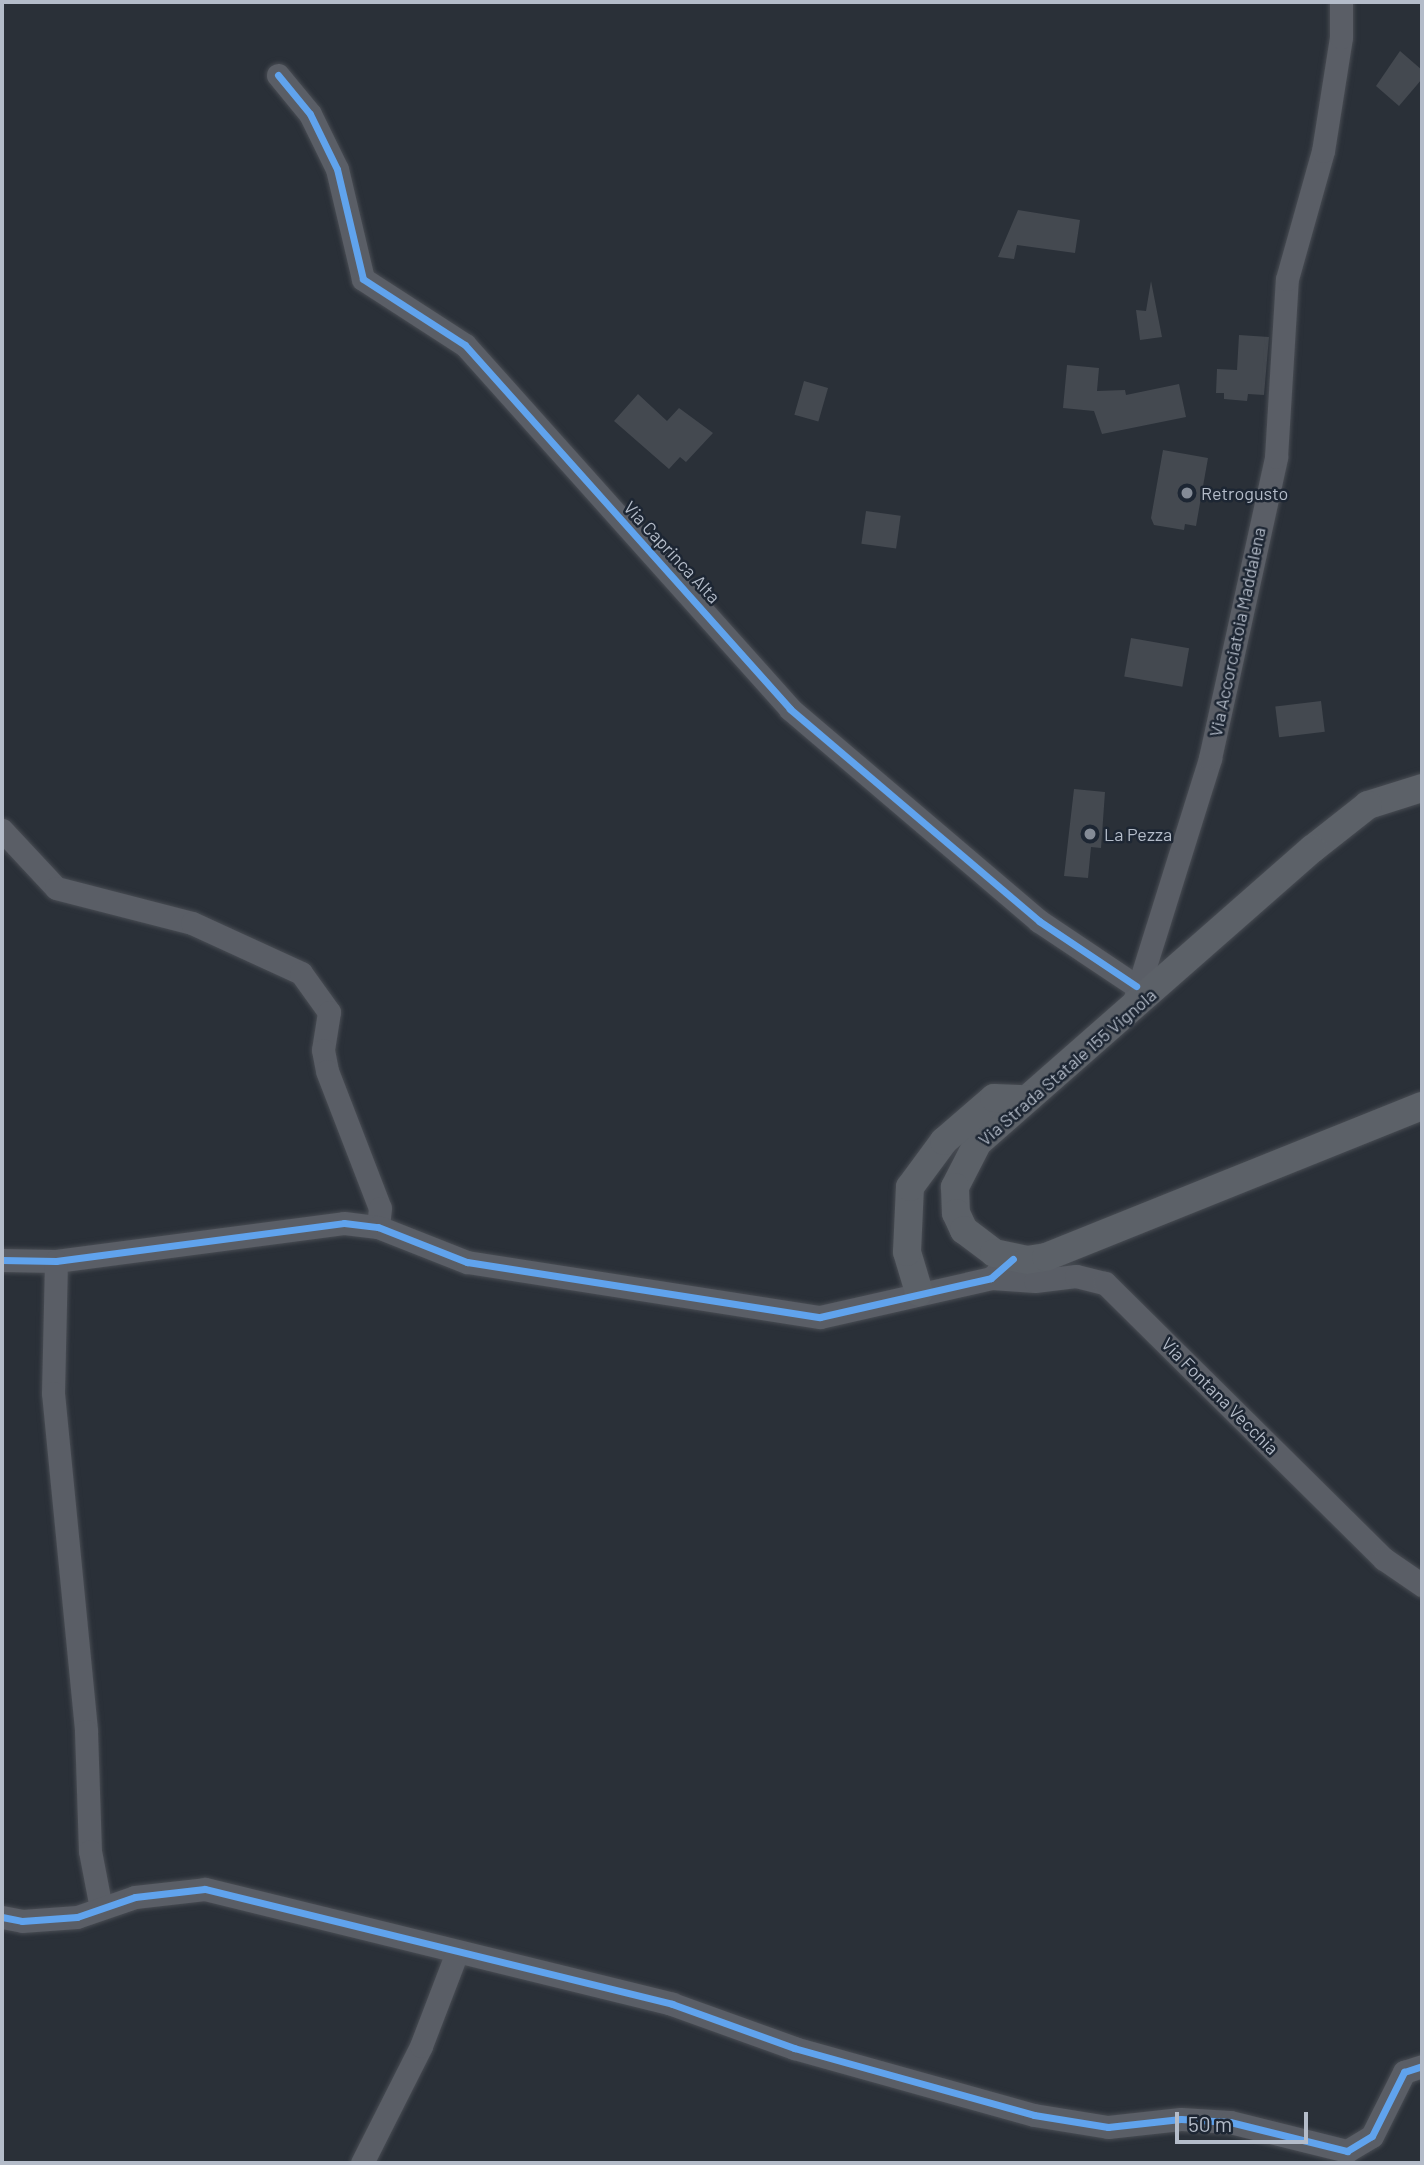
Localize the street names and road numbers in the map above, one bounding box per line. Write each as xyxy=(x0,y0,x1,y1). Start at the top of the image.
street label: Via Caprinca Alta xyxy=(619,497,725,607)
street label: Via Accorciatoia Maddalena xyxy=(1204,525,1270,739)
street label: Via Strada Statale 155 Vignola xyxy=(974,984,1160,1150)
street label: Via Fontana Vecchia xyxy=(1157,1333,1283,1459)

